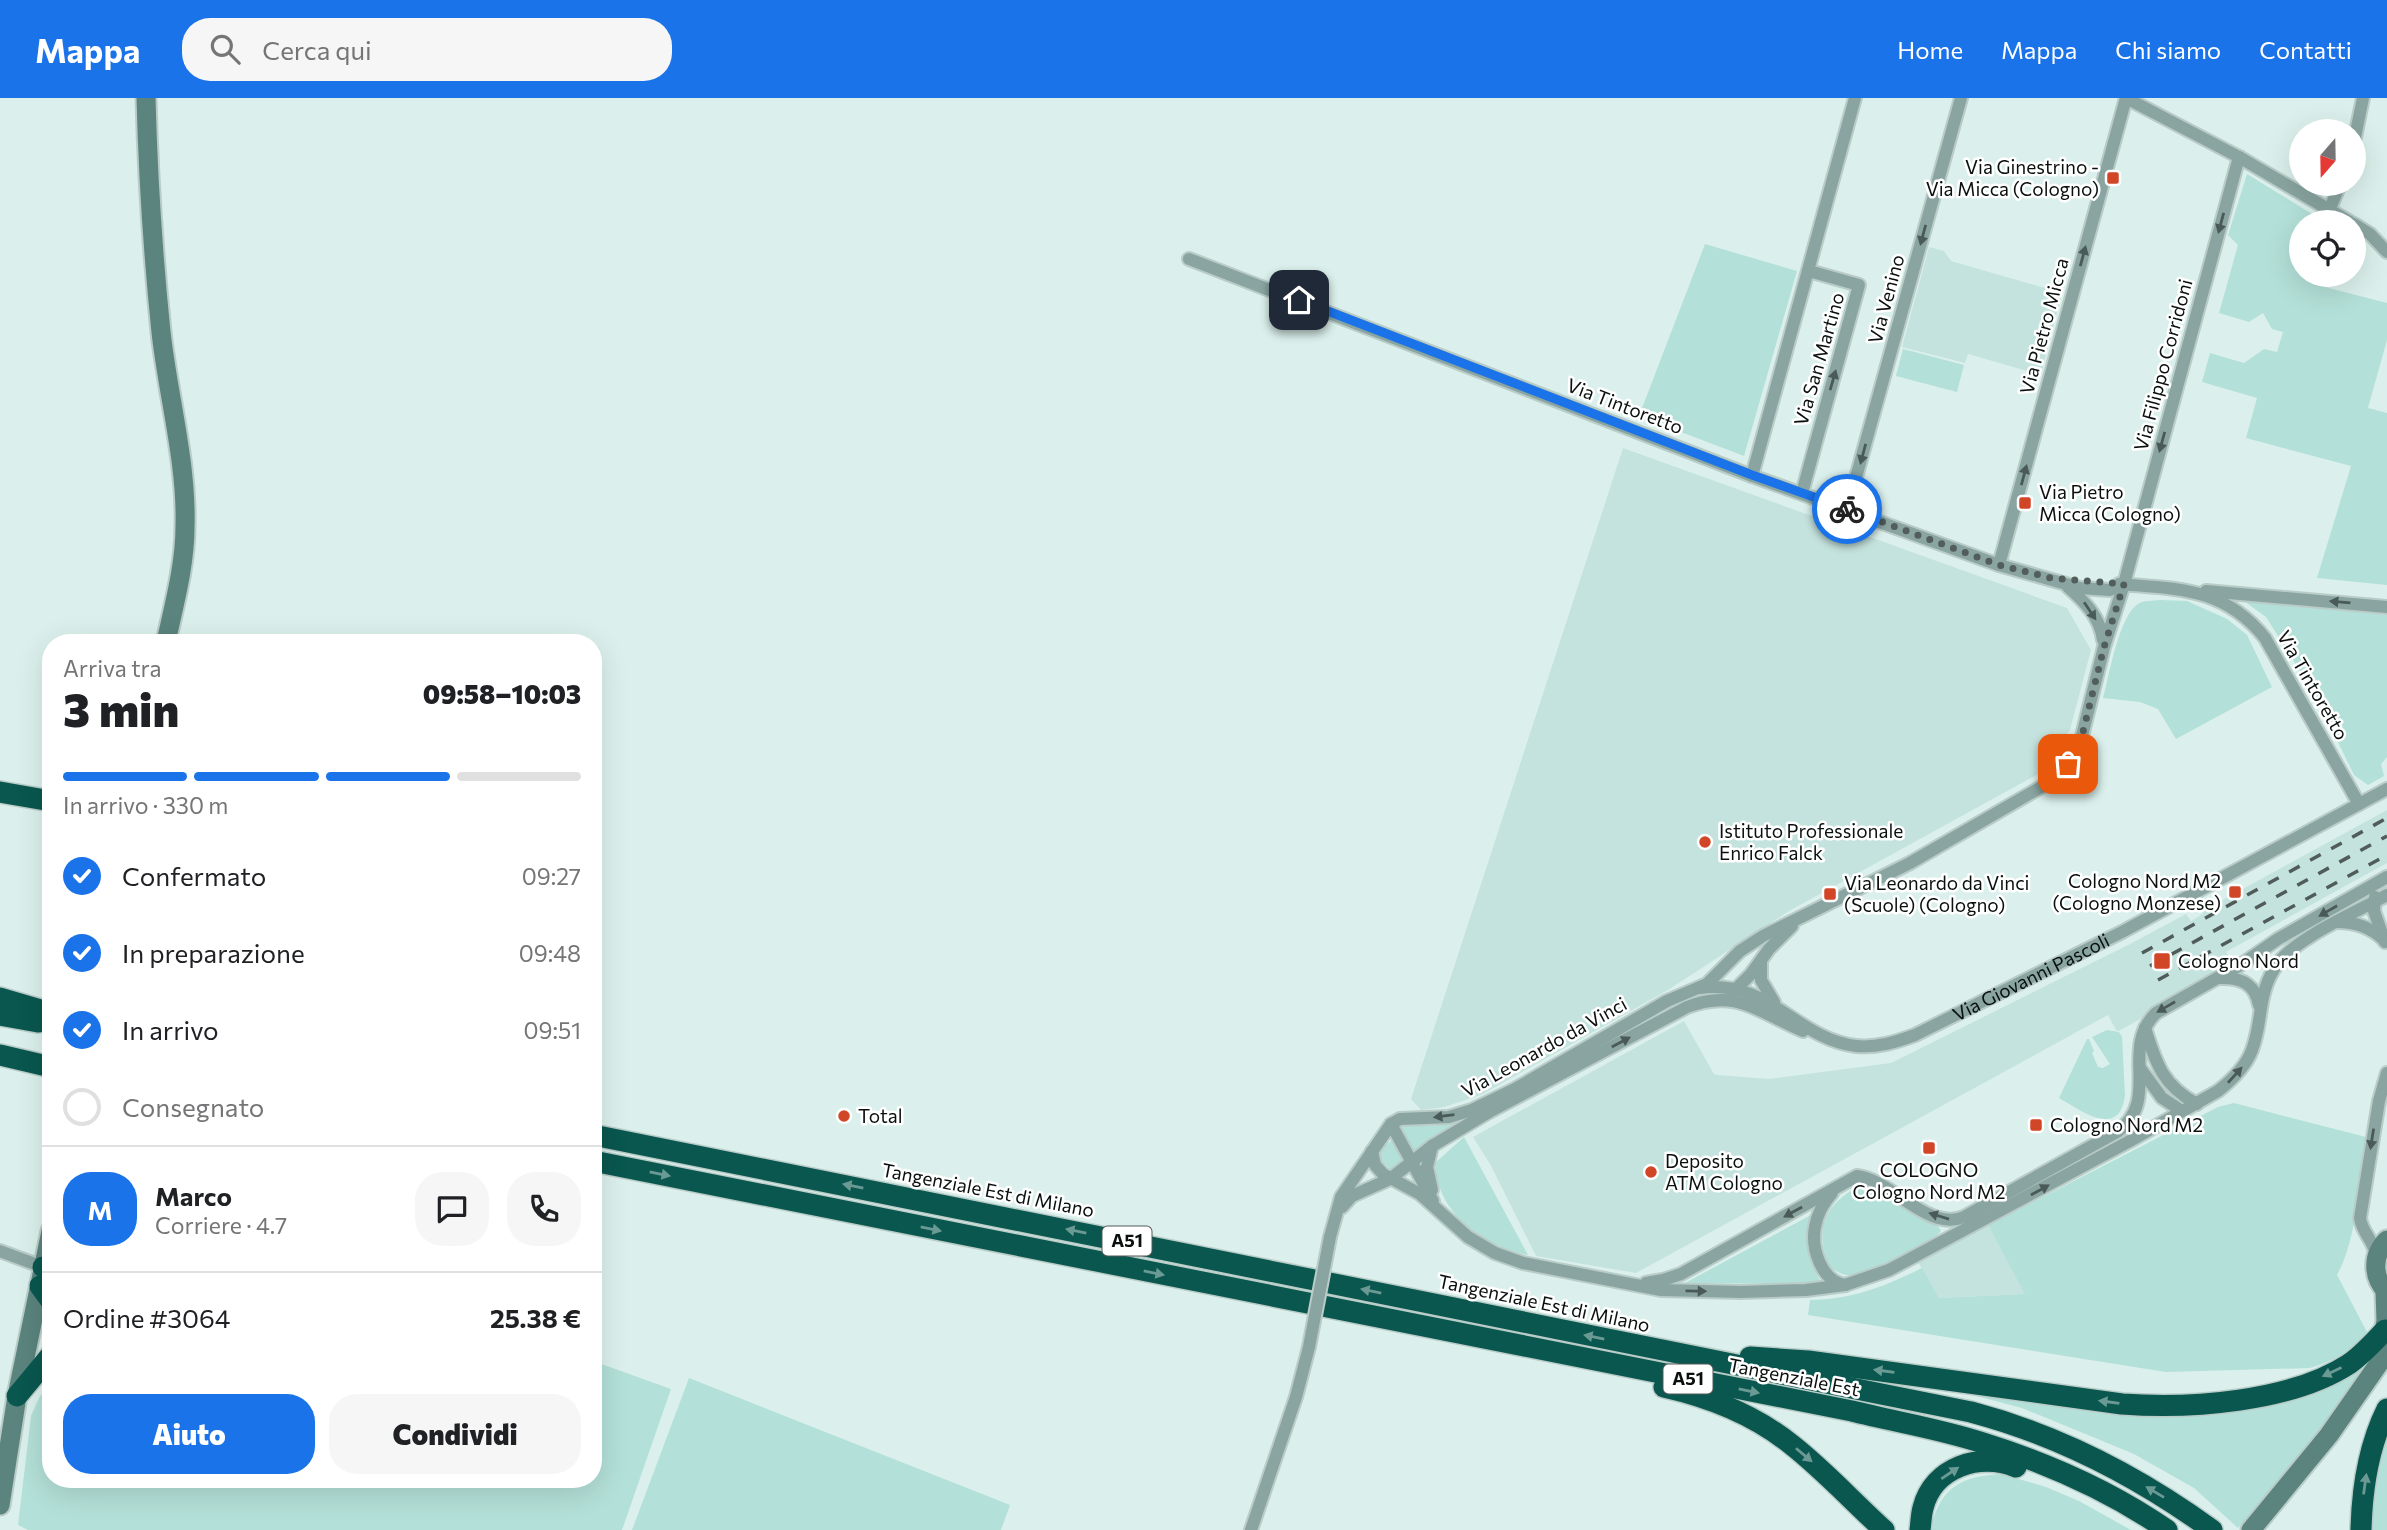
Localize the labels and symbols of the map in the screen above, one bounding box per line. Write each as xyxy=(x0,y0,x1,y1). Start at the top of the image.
north arrow xyxy=(2289,119,2366,196)
place label: Via Ginestrino - Via Micca (Cologno) xyxy=(1926,155,2099,200)
marker: Via Ginestrino - Via Micca (Cologno) xyxy=(2105,170,2121,186)
one-way arrow xyxy=(2215,212,2226,234)
one-way arrow xyxy=(1917,224,1928,246)
one-way arrow xyxy=(2078,245,2089,267)
street label: Via Venino xyxy=(1863,252,1908,346)
street label: Via Pietro Micca xyxy=(2014,255,2073,396)
pin xyxy=(1269,270,1329,330)
street label: Via Filippo Corridoni xyxy=(2129,276,2197,453)
street label: Via San Martino xyxy=(1789,290,1849,428)
one-way arrow xyxy=(1828,369,1839,391)
street label: Via Tintoretto xyxy=(1564,373,1686,438)
one-way arrow xyxy=(2156,431,2167,453)
one-way arrow xyxy=(1857,444,1867,465)
one-way arrow xyxy=(2019,464,2030,486)
courier xyxy=(1812,474,1882,544)
place label: Via Pietro Micca (Cologno) xyxy=(2039,480,2181,525)
marker: Via Pietro Micca (Cologno) xyxy=(2017,495,2033,511)
one-way arrow xyxy=(2328,597,2350,608)
one-way arrow xyxy=(2083,602,2097,620)
street label: Via Tintoretto xyxy=(2273,626,2354,744)
pin xyxy=(2038,734,2098,794)
place label: Istituto Professionale Enrico Falck xyxy=(1719,819,1903,864)
marker: Istituto Professionale Enrico Falck xyxy=(1697,834,1713,850)
place label: Cologno Nord M2 (Cologno Monzese) xyxy=(2052,869,2221,914)
place label: Via Leonardo da Vinci (Scuole) (Cologno) xyxy=(1844,871,2029,916)
marker: Cologno Nord M2 (Cologno Monzese) xyxy=(2227,884,2243,900)
marker: Via Leonardo da Vinci (Scuole) (Cologno) xyxy=(1822,886,1838,902)
one-way arrow xyxy=(2318,905,2337,917)
street label: Via Giovanni Pascoli xyxy=(1949,928,2113,1025)
place label: Cologno Nord xyxy=(2178,949,2299,972)
marker: Cologno Nord xyxy=(2152,951,2172,971)
street label: Via Leonardo da Vinci xyxy=(1457,992,1630,1102)
one-way arrow xyxy=(2157,1001,2176,1013)
one-way arrow xyxy=(1611,1036,1631,1048)
one-way arrow xyxy=(2227,1066,2243,1084)
place label: Total xyxy=(858,1104,902,1127)
marker: Total xyxy=(836,1108,852,1124)
one-way arrow xyxy=(1433,1110,1455,1121)
place label: Cologno Nord M2 xyxy=(2050,1113,2203,1136)
marker: Cologno Nord M2 xyxy=(2028,1117,2044,1133)
one-way arrow xyxy=(2367,1128,2378,1150)
marker: COLOGNO Cologno Nord M2 xyxy=(1921,1140,1937,1156)
place label: Deposito ATM Cologno xyxy=(1665,1149,1783,1194)
street label: Tangenziale Est di Milano xyxy=(880,1158,1096,1221)
place label: COLOGNO Cologno Nord M2 xyxy=(1852,1158,2006,1203)
marker: Deposito ATM Cologno xyxy=(1643,1164,1659,1180)
one-way arrow xyxy=(649,1169,671,1180)
one-way arrow xyxy=(842,1181,864,1192)
one-way arrow xyxy=(2030,1185,2050,1196)
one-way arrow xyxy=(1783,1206,1802,1218)
one-way arrow xyxy=(1929,1211,1950,1221)
one-way arrow xyxy=(920,1223,942,1234)
one-way arrow xyxy=(1065,1225,1087,1236)
road number: A51 xyxy=(1102,1226,1152,1256)
one-way arrow xyxy=(1143,1268,1165,1279)
street label: Tangenziale Est di Milano xyxy=(1436,1269,1652,1336)
one-way arrow xyxy=(1360,1285,1382,1296)
one-way arrow xyxy=(1685,1285,1707,1297)
one-way arrow xyxy=(1583,1331,1605,1342)
street label: Tangenziale Est xyxy=(1727,1353,1862,1401)
road number: A51 xyxy=(1664,1364,1712,1394)
one-way arrow xyxy=(1873,1365,1895,1376)
one-way arrow xyxy=(2322,1366,2342,1378)
one-way arrow xyxy=(1738,1386,1760,1397)
one-way arrow xyxy=(2098,1396,2120,1407)
one-way arrow xyxy=(1796,1447,1813,1462)
one-way arrow xyxy=(1940,1466,1960,1479)
one-way arrow xyxy=(2359,1473,2370,1495)
one-way arrow xyxy=(2146,1486,2165,1498)

